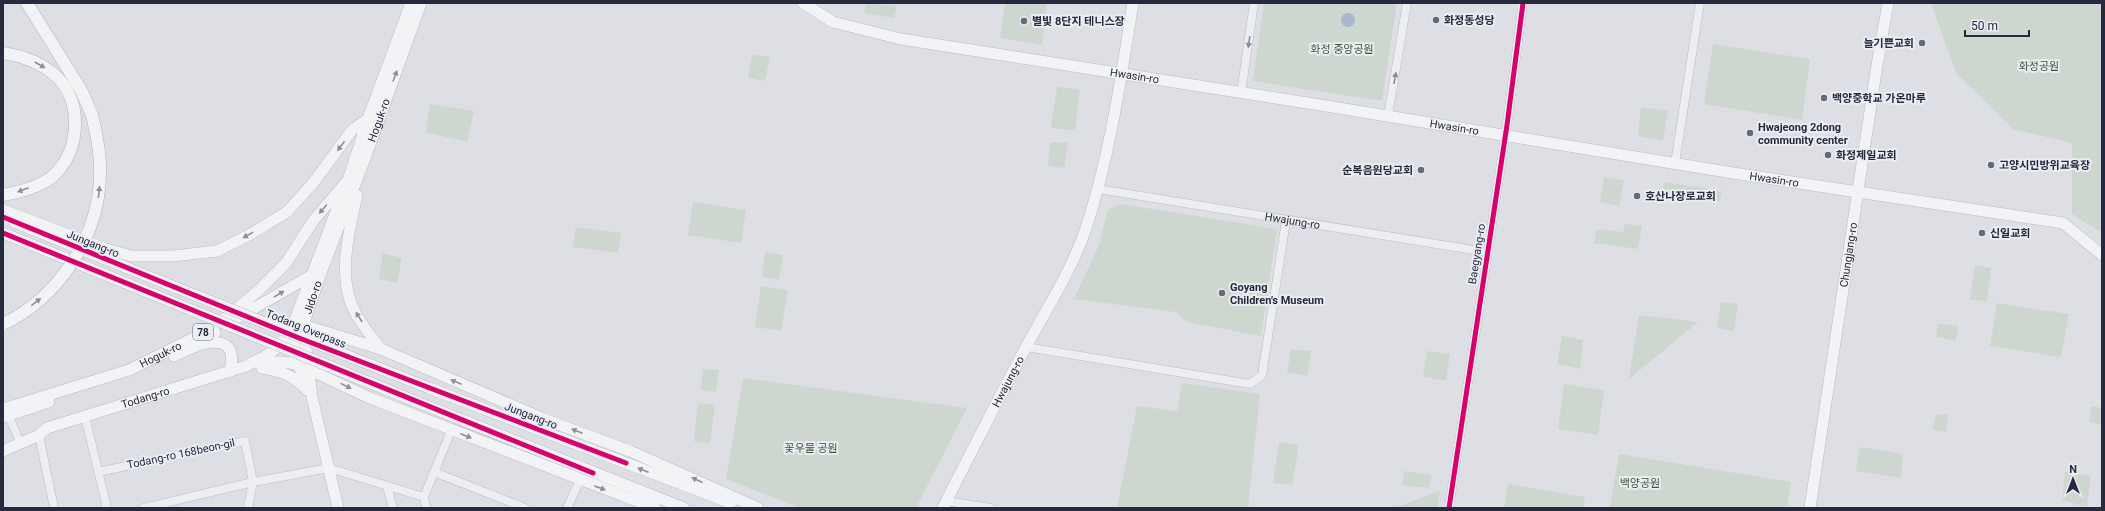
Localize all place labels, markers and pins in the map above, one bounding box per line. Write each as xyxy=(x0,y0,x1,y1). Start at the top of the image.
place label: 화정동성당 xyxy=(1444,14,1495,27)
place label: 별빛 8단지 테니스장 xyxy=(1032,15,1125,28)
marker: 화정동성당 xyxy=(1431,15,1441,25)
marker: 별빛 8단지 테니스장 xyxy=(1019,16,1029,26)
place label: 늘기쁜교회 xyxy=(1863,37,1914,50)
marker: 늘기쁜교회 xyxy=(1917,38,1927,48)
place label: 백양중학교 가온마루 xyxy=(1832,92,1926,105)
marker: 백양중학교 가온마루 xyxy=(1819,93,1829,103)
place label: Hwajeong 2dong community center xyxy=(1758,121,1848,147)
marker: Hwajeong 2dong community center xyxy=(1745,128,1755,138)
place label: 화정제일교회 xyxy=(1836,149,1897,162)
marker: 화정제일교회 xyxy=(1823,150,1833,160)
place label: 고양시민방위교육장 xyxy=(1999,159,2090,172)
marker: 고양시민방위교육장 xyxy=(1986,160,1996,170)
place label: 순복음원당교회 xyxy=(1342,164,1413,177)
marker: 순복음원당교회 xyxy=(1416,165,1426,175)
place label: 호산나장로교회 xyxy=(1645,190,1716,203)
marker: 호산나장로교회 xyxy=(1632,191,1642,201)
place label: 신일교회 xyxy=(1990,227,2030,240)
marker: 신일교회 xyxy=(1977,228,1987,238)
place label: Goyang Children’s Museum xyxy=(1230,281,1324,307)
marker: Goyang Children’s Museum xyxy=(1217,288,1227,298)

